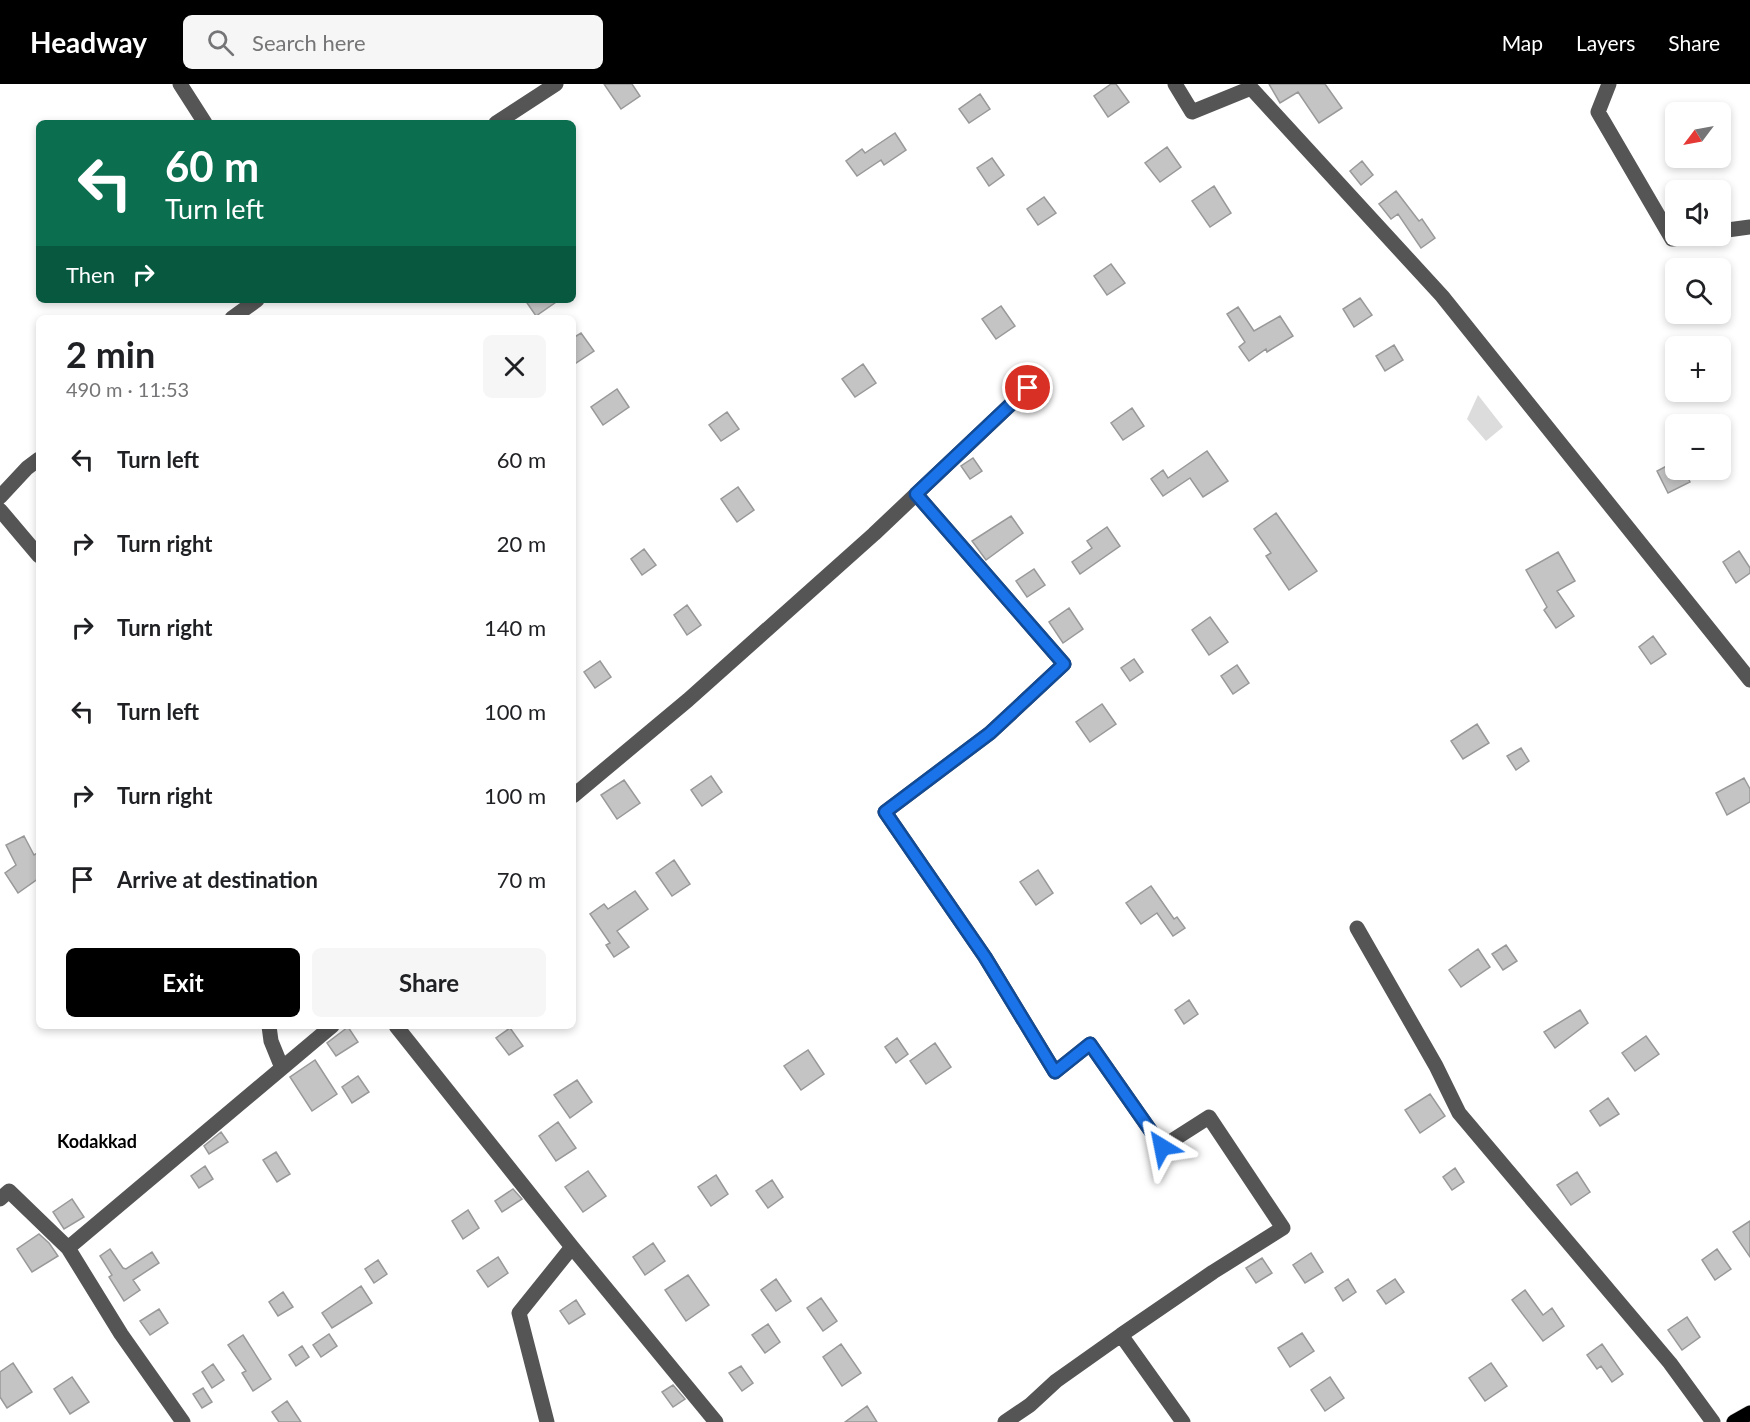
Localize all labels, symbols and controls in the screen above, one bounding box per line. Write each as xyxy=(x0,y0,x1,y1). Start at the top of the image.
search box xyxy=(183,15,603,69)
text: Headway xyxy=(30,25,147,59)
icon: search xyxy=(204,26,237,59)
text: Search here xyxy=(252,29,366,56)
text: Map xyxy=(1502,30,1543,55)
text: Layers xyxy=(1576,30,1635,55)
text: Share xyxy=(1668,30,1720,55)
north arrow xyxy=(1665,102,1731,168)
map controls xyxy=(1665,102,1731,480)
text: 60 m xyxy=(165,141,259,191)
icon: left xyxy=(66,144,144,222)
button: sound xyxy=(1665,180,1731,246)
text: Turn left xyxy=(165,192,264,225)
icon: right xyxy=(127,258,160,291)
button: search xyxy=(1665,258,1731,324)
text: Then xyxy=(66,261,115,288)
text: 2 min xyxy=(66,332,155,376)
button: close xyxy=(483,335,546,398)
button: + xyxy=(1665,336,1731,402)
pin xyxy=(1002,362,1053,413)
icon: arrive xyxy=(1011,371,1044,404)
text: 490 m · 11:53 xyxy=(66,377,189,401)
button: − xyxy=(1665,414,1731,480)
icon: left xyxy=(66,443,99,476)
text: Turn left xyxy=(117,446,199,473)
text: 60 m xyxy=(497,446,546,473)
icon: right xyxy=(66,527,99,560)
text: Turn right xyxy=(117,530,212,557)
text: 20 m xyxy=(497,530,546,557)
icon: right xyxy=(66,611,99,644)
text: Turn right xyxy=(117,614,212,641)
text: 140 m xyxy=(484,614,546,641)
icon: left xyxy=(66,695,99,728)
text: Turn left xyxy=(117,698,199,725)
text: 100 m xyxy=(484,698,546,725)
icon: right xyxy=(66,779,99,812)
text: Turn right xyxy=(117,782,212,809)
text: 100 m xyxy=(484,782,546,809)
icon: arrive xyxy=(66,863,99,896)
text: Arrive at destination xyxy=(117,866,318,893)
text: 70 m xyxy=(497,866,546,893)
button: Exit xyxy=(66,948,300,1017)
button: Share xyxy=(312,948,546,1017)
position arrow xyxy=(1130,1115,1194,1179)
district label: Kodakkad xyxy=(57,1130,137,1152)

